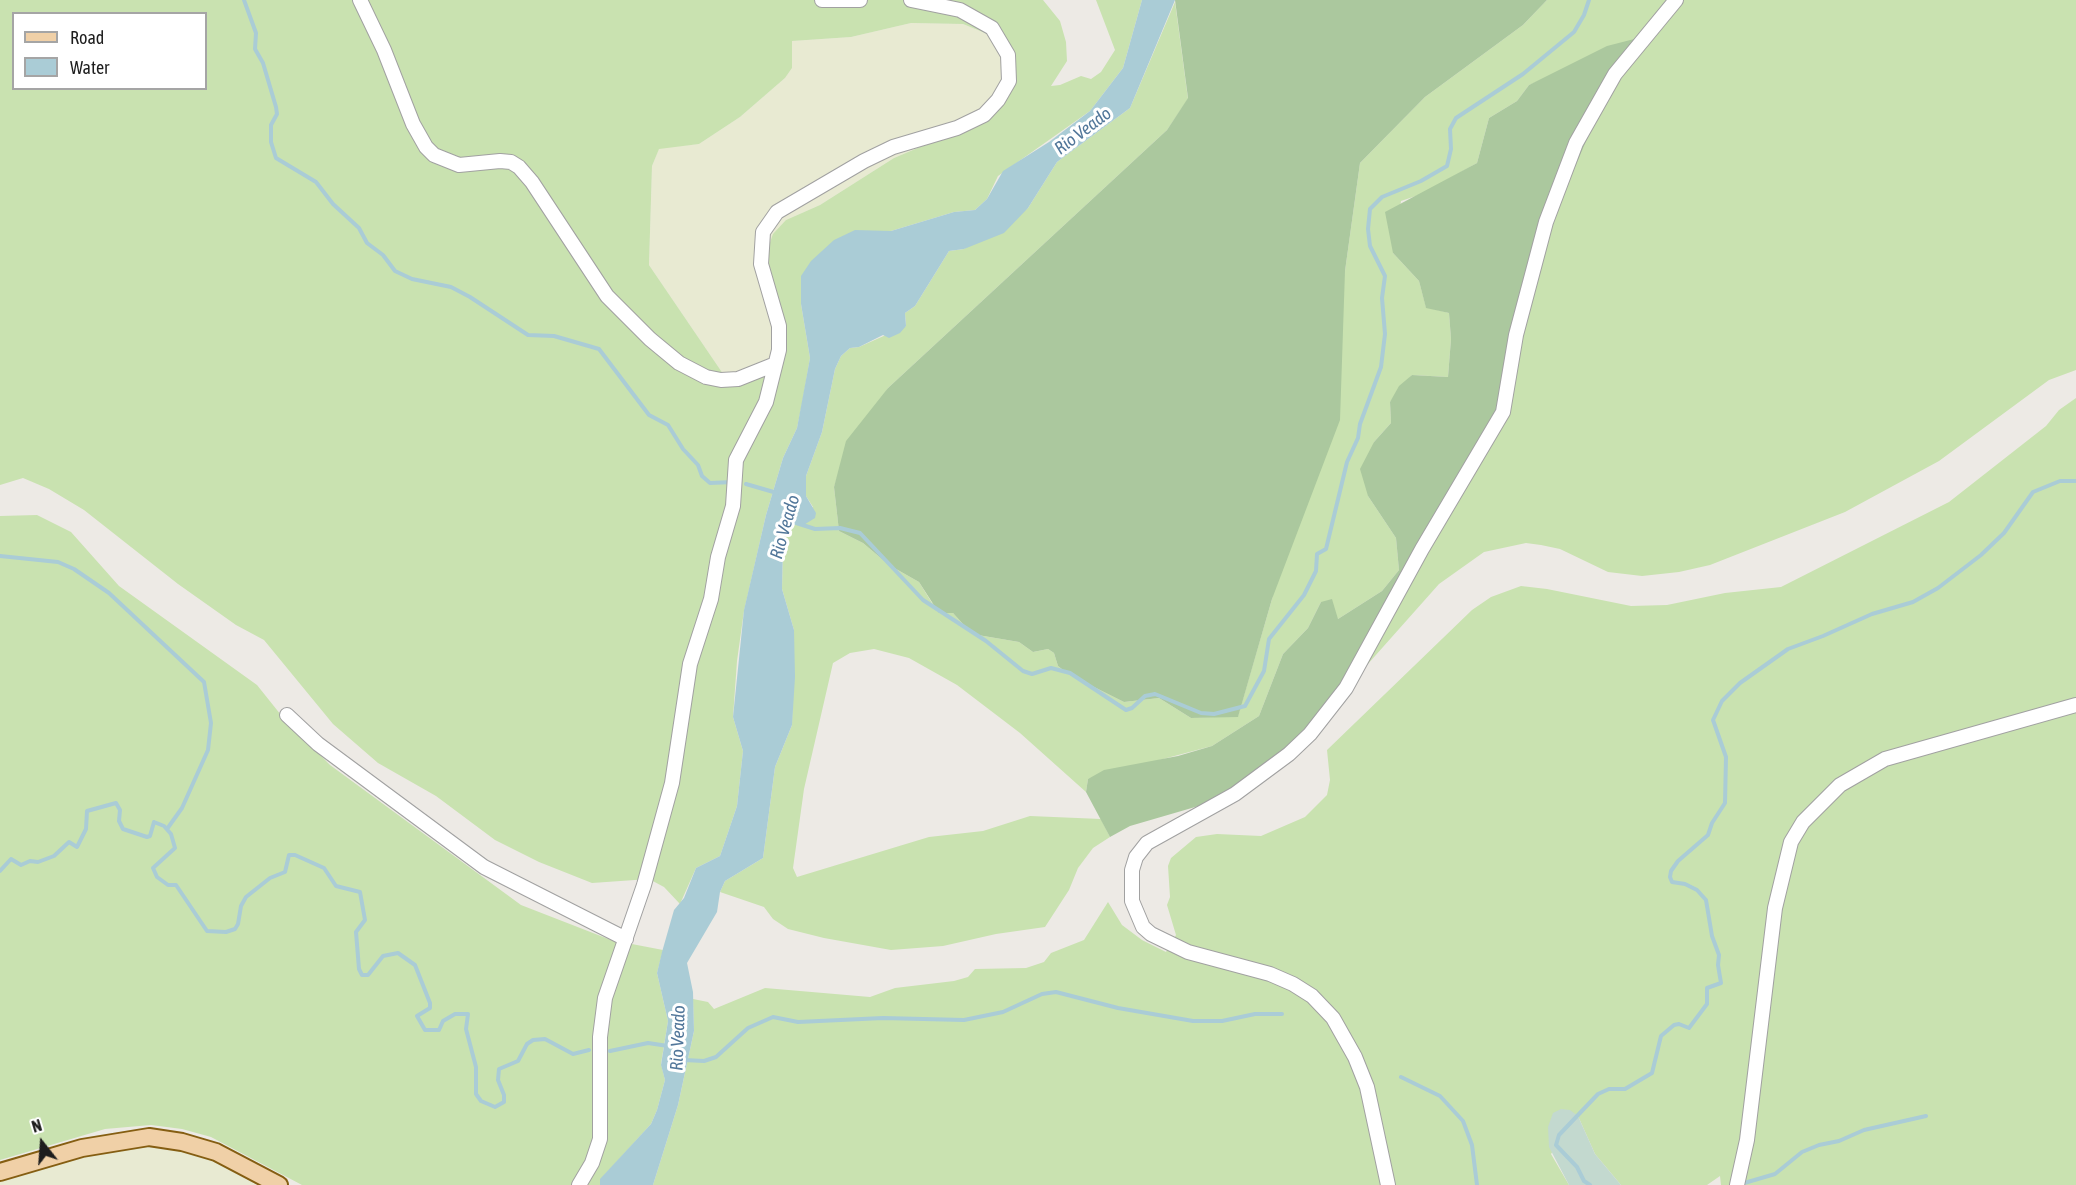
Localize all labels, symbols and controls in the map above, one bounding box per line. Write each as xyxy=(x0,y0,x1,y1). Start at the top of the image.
legend xyxy=(12,12,207,90)
text: Road xyxy=(70,27,104,48)
text: Water xyxy=(70,57,109,78)
water label: Rio Veado xyxy=(1050,103,1116,159)
water label: Rio Veado xyxy=(766,493,804,561)
water label: Rio Veado xyxy=(666,1005,690,1071)
north arrow xyxy=(12,1113,72,1173)
text: N xyxy=(30,1116,44,1136)

